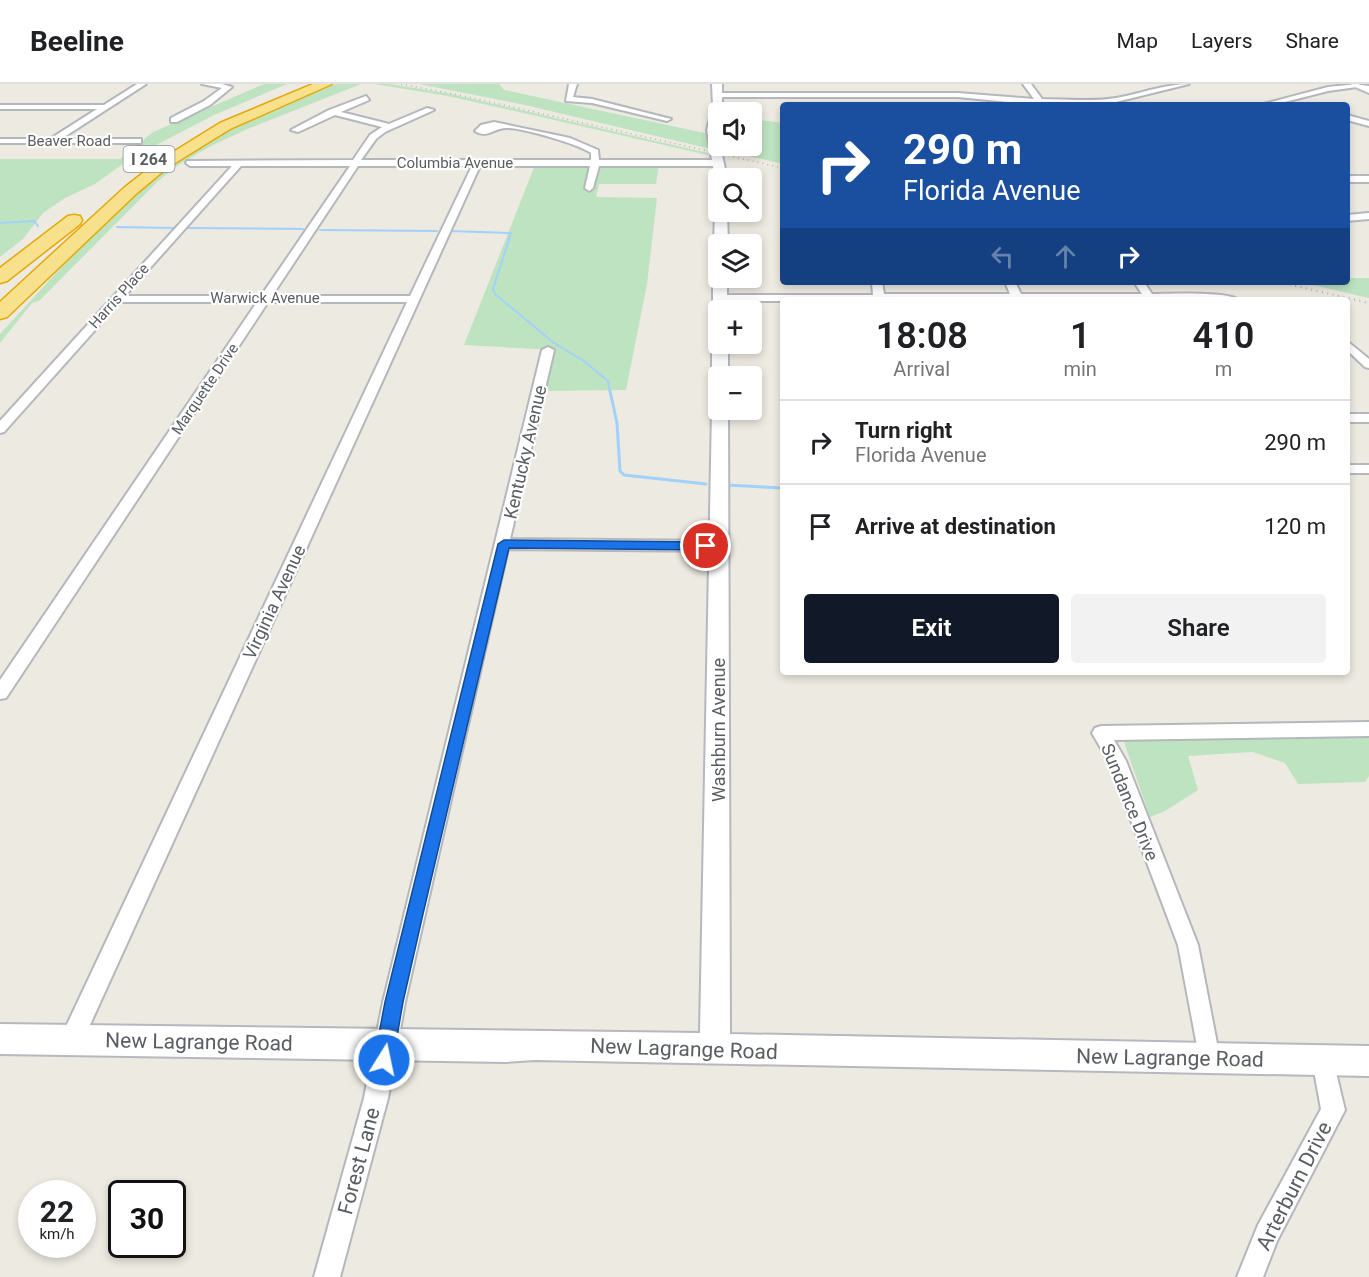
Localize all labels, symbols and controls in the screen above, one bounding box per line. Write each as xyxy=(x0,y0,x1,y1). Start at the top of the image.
text: Beeline xyxy=(30,25,124,58)
text: Map xyxy=(1116,29,1158,53)
text: Layers xyxy=(1191,29,1252,53)
text: Share xyxy=(1285,29,1339,53)
map controls xyxy=(708,102,762,420)
button: sound xyxy=(708,102,762,156)
text: 290 m xyxy=(903,125,1022,174)
icon: right xyxy=(804,126,882,204)
street label: Beaver Road xyxy=(27,132,111,150)
road number: I 264 xyxy=(124,146,174,172)
street label: Columbia Avenue xyxy=(397,154,513,172)
button: search xyxy=(708,168,762,222)
text: Florida Avenue xyxy=(903,175,1081,207)
button: layers xyxy=(708,234,762,288)
icon: left xyxy=(986,240,1019,273)
icon: ahead xyxy=(1049,240,1082,273)
icon: right xyxy=(1112,240,1145,273)
street label: Harris Place xyxy=(85,260,153,332)
street label: Warwick Avenue xyxy=(210,289,320,307)
button: + xyxy=(708,300,762,354)
text: 18:08 xyxy=(876,315,968,357)
text: 1 xyxy=(1070,315,1090,357)
text: 410 xyxy=(1193,315,1254,357)
street label: Marquette Drive xyxy=(168,340,242,438)
text: Arrival xyxy=(893,357,950,381)
text: min xyxy=(1063,357,1097,381)
text: m xyxy=(1215,357,1232,381)
button: − xyxy=(708,366,762,420)
street label: Kentucky Avenue xyxy=(499,383,551,521)
text: Turn right xyxy=(855,418,952,443)
icon: right xyxy=(804,426,837,459)
text: 290 m xyxy=(1264,430,1326,455)
text: Florida Avenue xyxy=(855,443,986,467)
icon: arrive xyxy=(804,510,837,543)
text: Arrive at destination xyxy=(855,514,1056,539)
text: 120 m xyxy=(1264,514,1326,539)
pin xyxy=(680,520,731,571)
icon: arrive xyxy=(689,529,722,562)
street label: Virginia Avenue xyxy=(238,542,310,662)
button: Exit xyxy=(804,594,1059,663)
button: Share xyxy=(1071,594,1326,663)
street label: Washburn Avenue xyxy=(708,658,729,802)
street label: Sundance Drive xyxy=(1097,740,1163,864)
street label: New Lagrange Road xyxy=(105,1028,293,1056)
position arrow xyxy=(352,1028,416,1092)
street label: New Lagrange Road xyxy=(590,1034,778,1064)
street label: New Lagrange Road xyxy=(1076,1044,1264,1072)
street label: Forest Lane xyxy=(333,1105,385,1217)
street label: Arterburn Drive xyxy=(1251,1118,1337,1254)
speed limit sign: 30 xyxy=(108,1180,186,1258)
text: 22 xyxy=(40,1194,74,1229)
text: km/h xyxy=(39,1225,75,1243)

